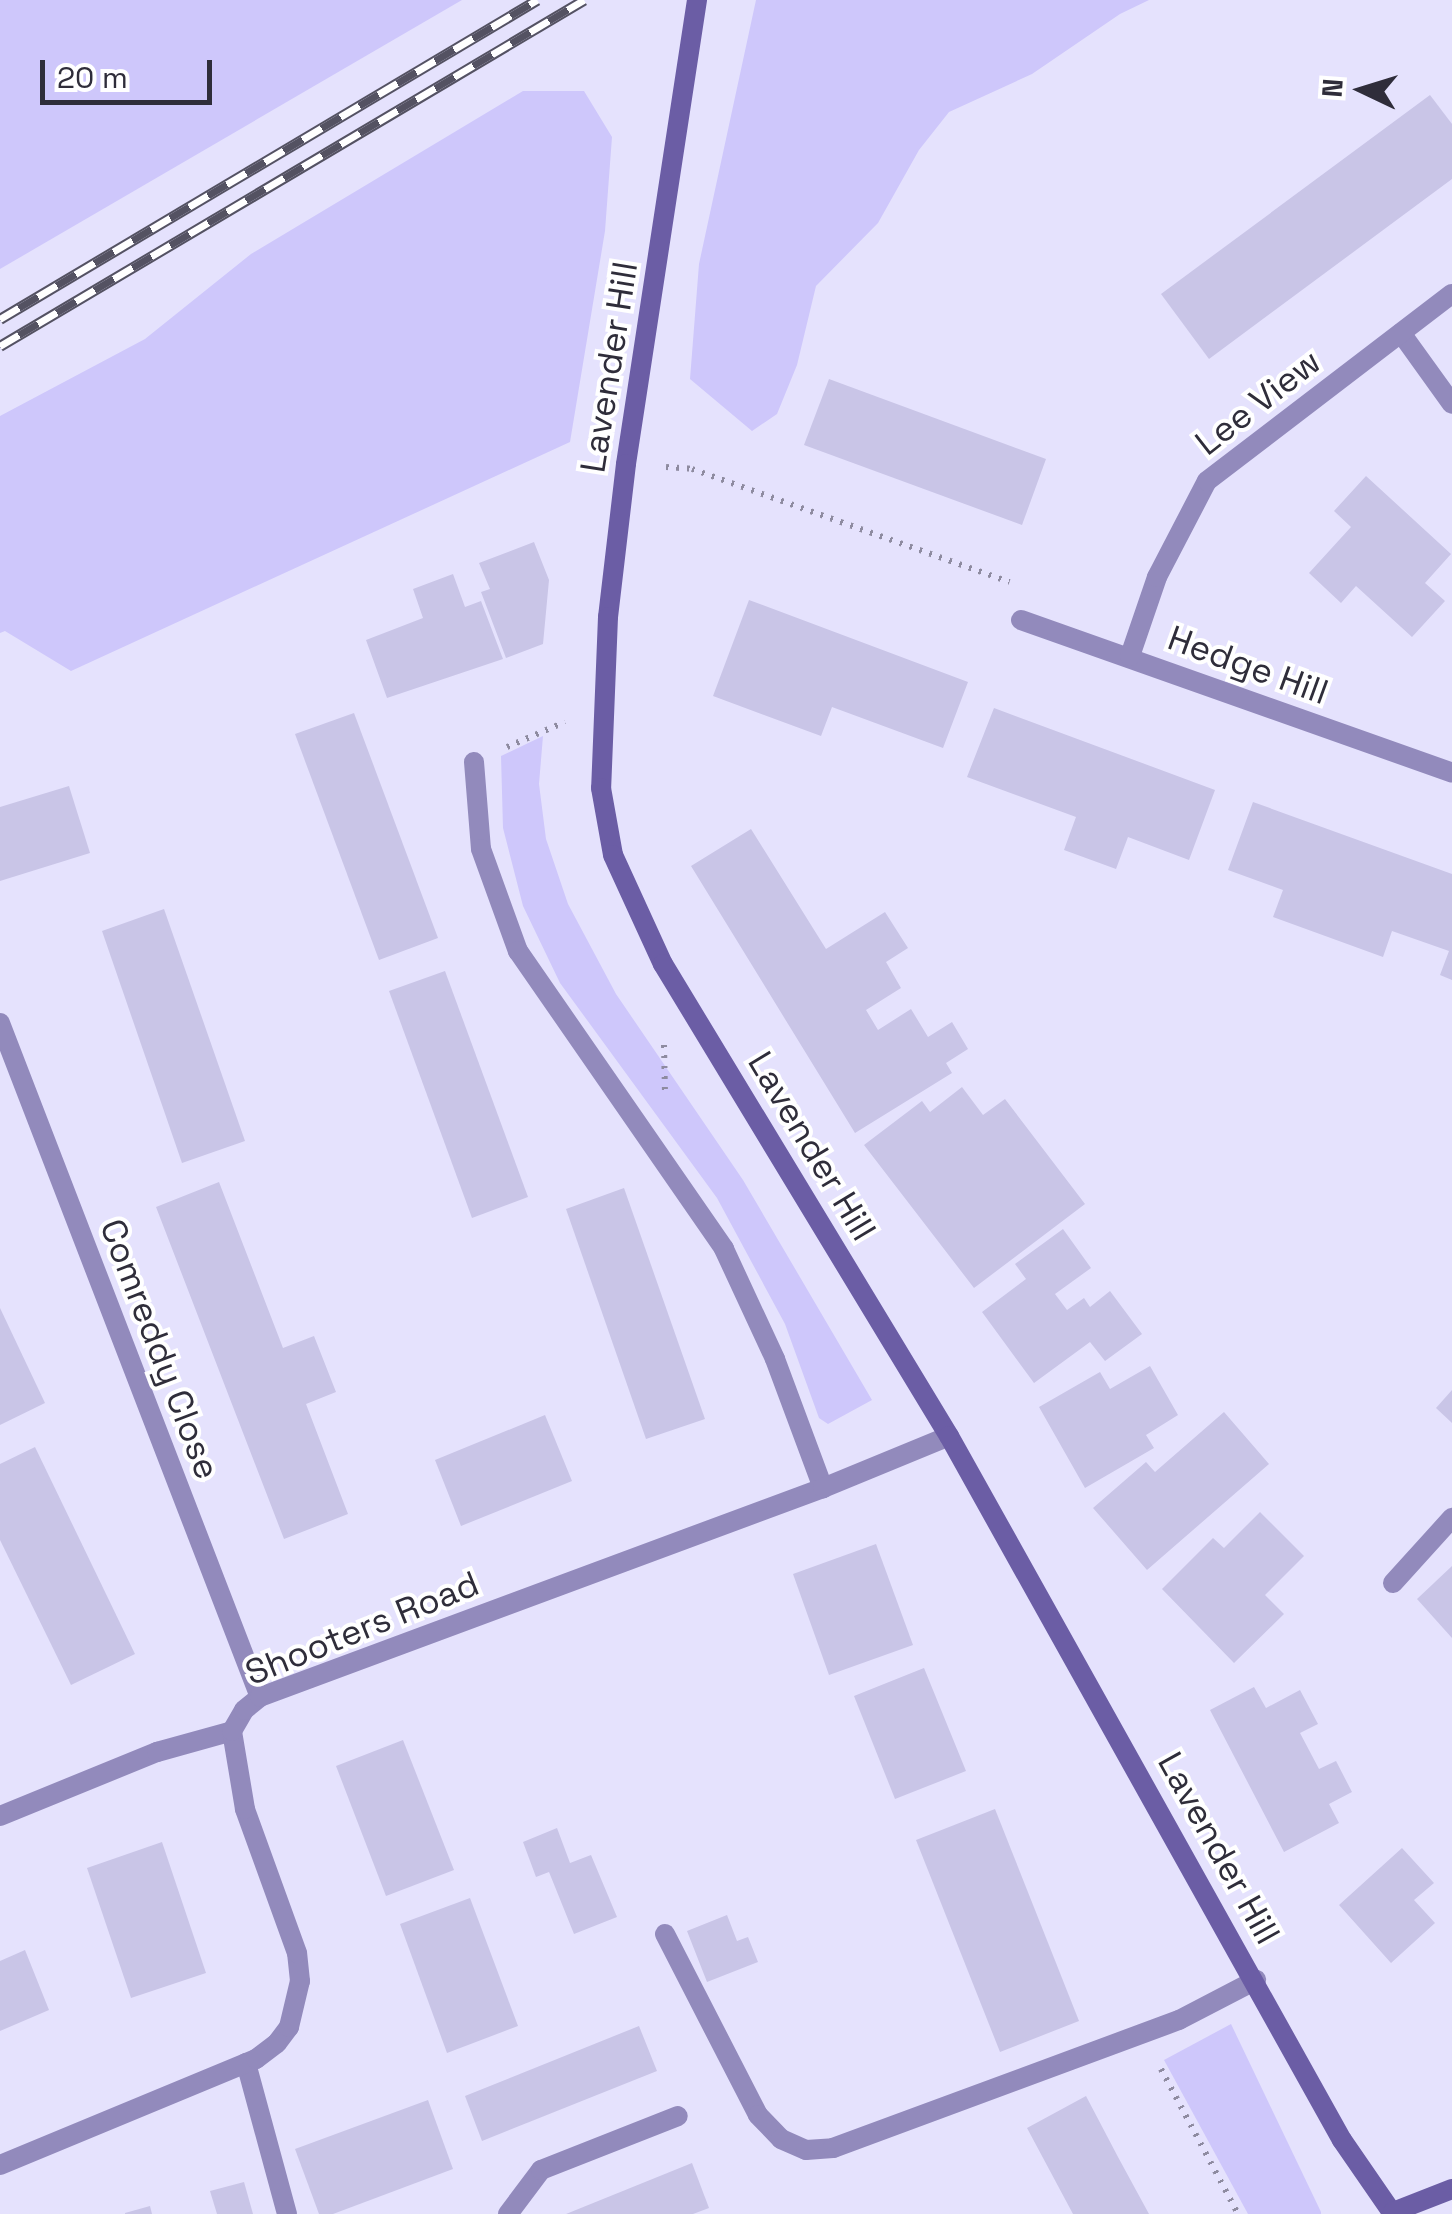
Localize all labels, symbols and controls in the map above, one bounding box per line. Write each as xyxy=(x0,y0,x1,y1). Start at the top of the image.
scale bar xyxy=(45,40,218,102)
north arrow xyxy=(1312,40,1412,140)
text: 20 m xyxy=(57,58,128,97)
text: N xyxy=(1313,77,1351,99)
street label: Lavender Hill xyxy=(572,259,646,475)
street label: Lee View xyxy=(1187,340,1329,464)
street label: Hedge Hill xyxy=(1162,617,1334,713)
street label: Lavender Hill xyxy=(739,1044,885,1248)
street label: Comreddy Close xyxy=(91,1213,229,1485)
street label: Shooters Road xyxy=(239,1562,485,1694)
street label: Lavender Hill xyxy=(1149,1745,1289,1951)

